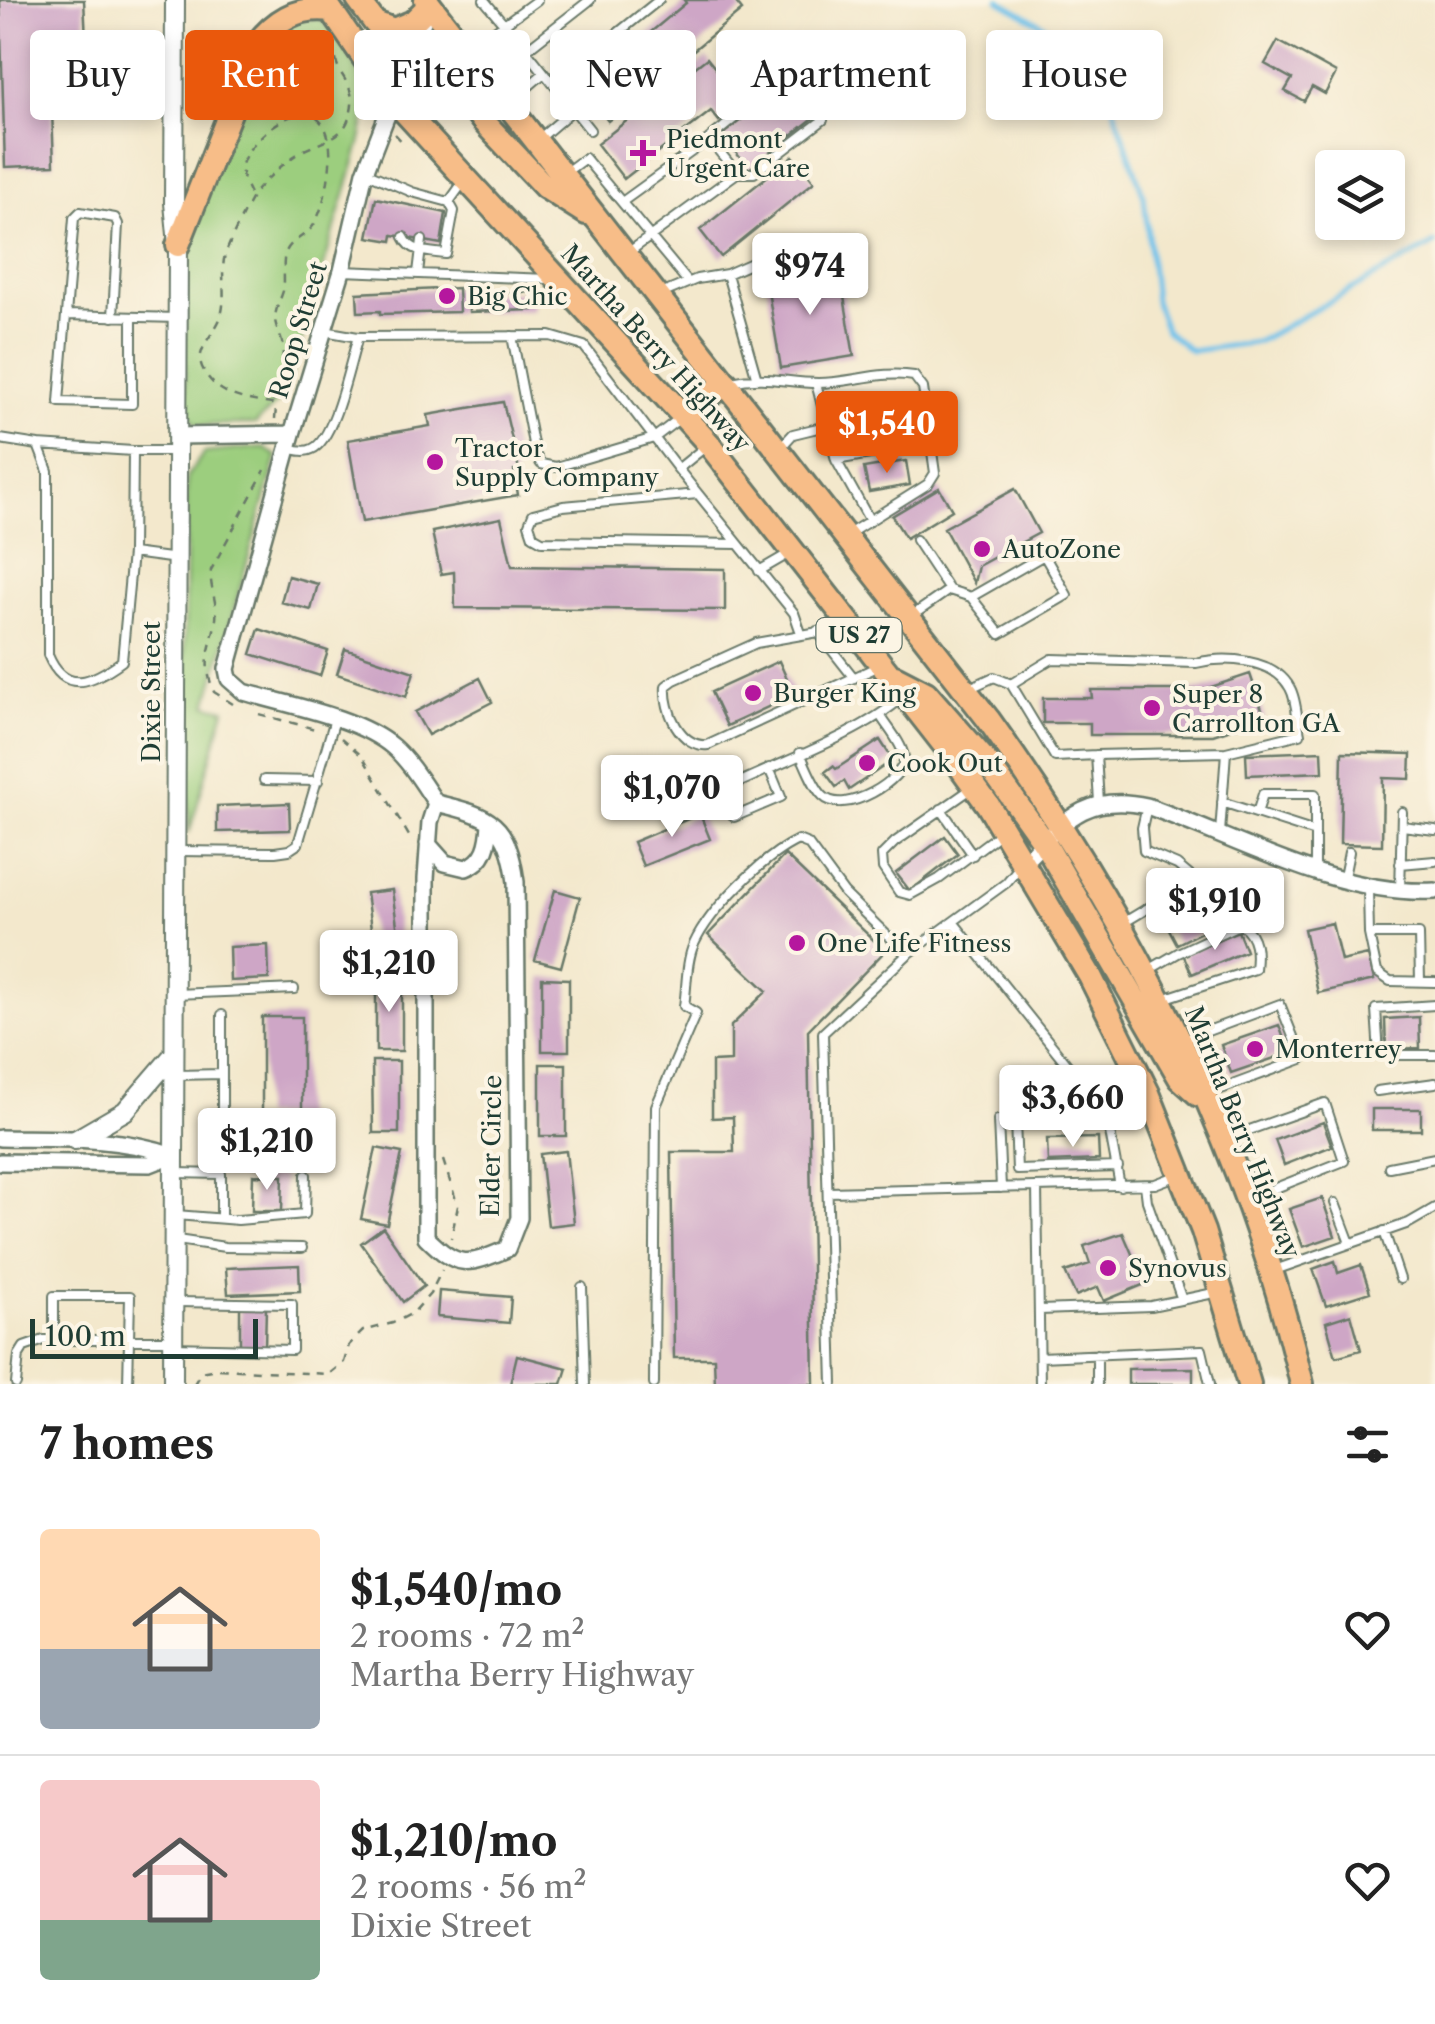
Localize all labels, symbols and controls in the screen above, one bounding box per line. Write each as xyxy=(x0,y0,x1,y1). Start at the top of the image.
chip: Buy xyxy=(30,30,165,120)
chip: Rent xyxy=(185,30,334,120)
chip: Filters xyxy=(354,30,530,120)
chip: New xyxy=(550,30,696,120)
chip: Apartment xyxy=(716,30,966,120)
chip: House xyxy=(986,30,1163,120)
place label: Piedmont Urgent Care xyxy=(666,124,810,184)
marker: Piedmont Urgent Care xyxy=(630,140,656,166)
map controls xyxy=(1315,150,1405,240)
button: layers xyxy=(1315,150,1405,240)
pin: $974 xyxy=(751,233,869,318)
street label: Martha Berry Highway xyxy=(554,238,758,459)
text: $974 xyxy=(774,246,846,285)
street label: Roop Street xyxy=(263,258,334,402)
place label: Big Chic xyxy=(467,281,568,312)
marker: Big Chic xyxy=(436,285,458,307)
pin: $1,540 xyxy=(806,391,968,476)
text: $1,540 xyxy=(838,404,936,443)
place label: Tractor Supply Company xyxy=(455,433,660,493)
marker: Tractor Supply Company xyxy=(424,451,446,473)
place label: AutoZone xyxy=(1001,534,1121,565)
marker: AutoZone xyxy=(971,538,993,560)
road number: US 27 xyxy=(816,618,902,652)
street label: Dixie Street xyxy=(136,621,167,763)
place label: Burger King xyxy=(773,678,917,709)
place label: Super 8 Carrollton GA xyxy=(1172,679,1341,739)
marker: Burger King xyxy=(742,682,764,704)
marker: Super 8 Carrollton GA xyxy=(1141,697,1163,719)
place label: Cook Out xyxy=(887,748,1003,779)
marker: Cook Out xyxy=(856,752,878,774)
pin: $1,070 xyxy=(591,755,753,840)
text: $1,070 xyxy=(623,768,721,807)
pin: $1,910 xyxy=(1134,868,1296,953)
text: $1,910 xyxy=(1168,881,1262,920)
place label: One Life Fitness xyxy=(817,928,1011,959)
pin: $1,210 xyxy=(308,930,470,1015)
marker: One Life Fitness xyxy=(786,932,808,954)
text: $1,210 xyxy=(342,943,436,982)
street label: Martha Berry Highway xyxy=(1178,1002,1308,1264)
place label: Monterrey xyxy=(1275,1034,1403,1065)
marker: Monterrey xyxy=(1244,1038,1266,1060)
pin: $3,660 xyxy=(992,1065,1154,1150)
street label: Elder Circle xyxy=(475,1075,508,1217)
text: $3,660 xyxy=(1021,1078,1125,1117)
pin: $1,210 xyxy=(186,1108,348,1193)
text: $1,210 xyxy=(220,1121,314,1160)
place label: Synovus xyxy=(1128,1253,1227,1284)
marker: Synovus xyxy=(1097,1257,1119,1279)
scale bar xyxy=(30,1314,258,1358)
text: 100 m xyxy=(45,1319,126,1353)
icon: filters xyxy=(1340,1417,1395,1472)
text: 7 homes xyxy=(40,1418,214,1470)
text: $1,540/mo xyxy=(350,1564,562,1616)
icon: home xyxy=(120,1569,240,1689)
icon: heart xyxy=(1340,1602,1395,1657)
text: 2 rooms · 72 m² xyxy=(350,1616,585,1655)
text: Martha Berry Highway xyxy=(350,1655,694,1694)
text: $1,210/mo xyxy=(350,1815,558,1867)
icon: home xyxy=(120,1820,240,1940)
icon: heart xyxy=(1340,1853,1395,1908)
text: 2 rooms · 56 m² xyxy=(350,1867,587,1906)
text: Dixie Street xyxy=(350,1906,531,1945)

